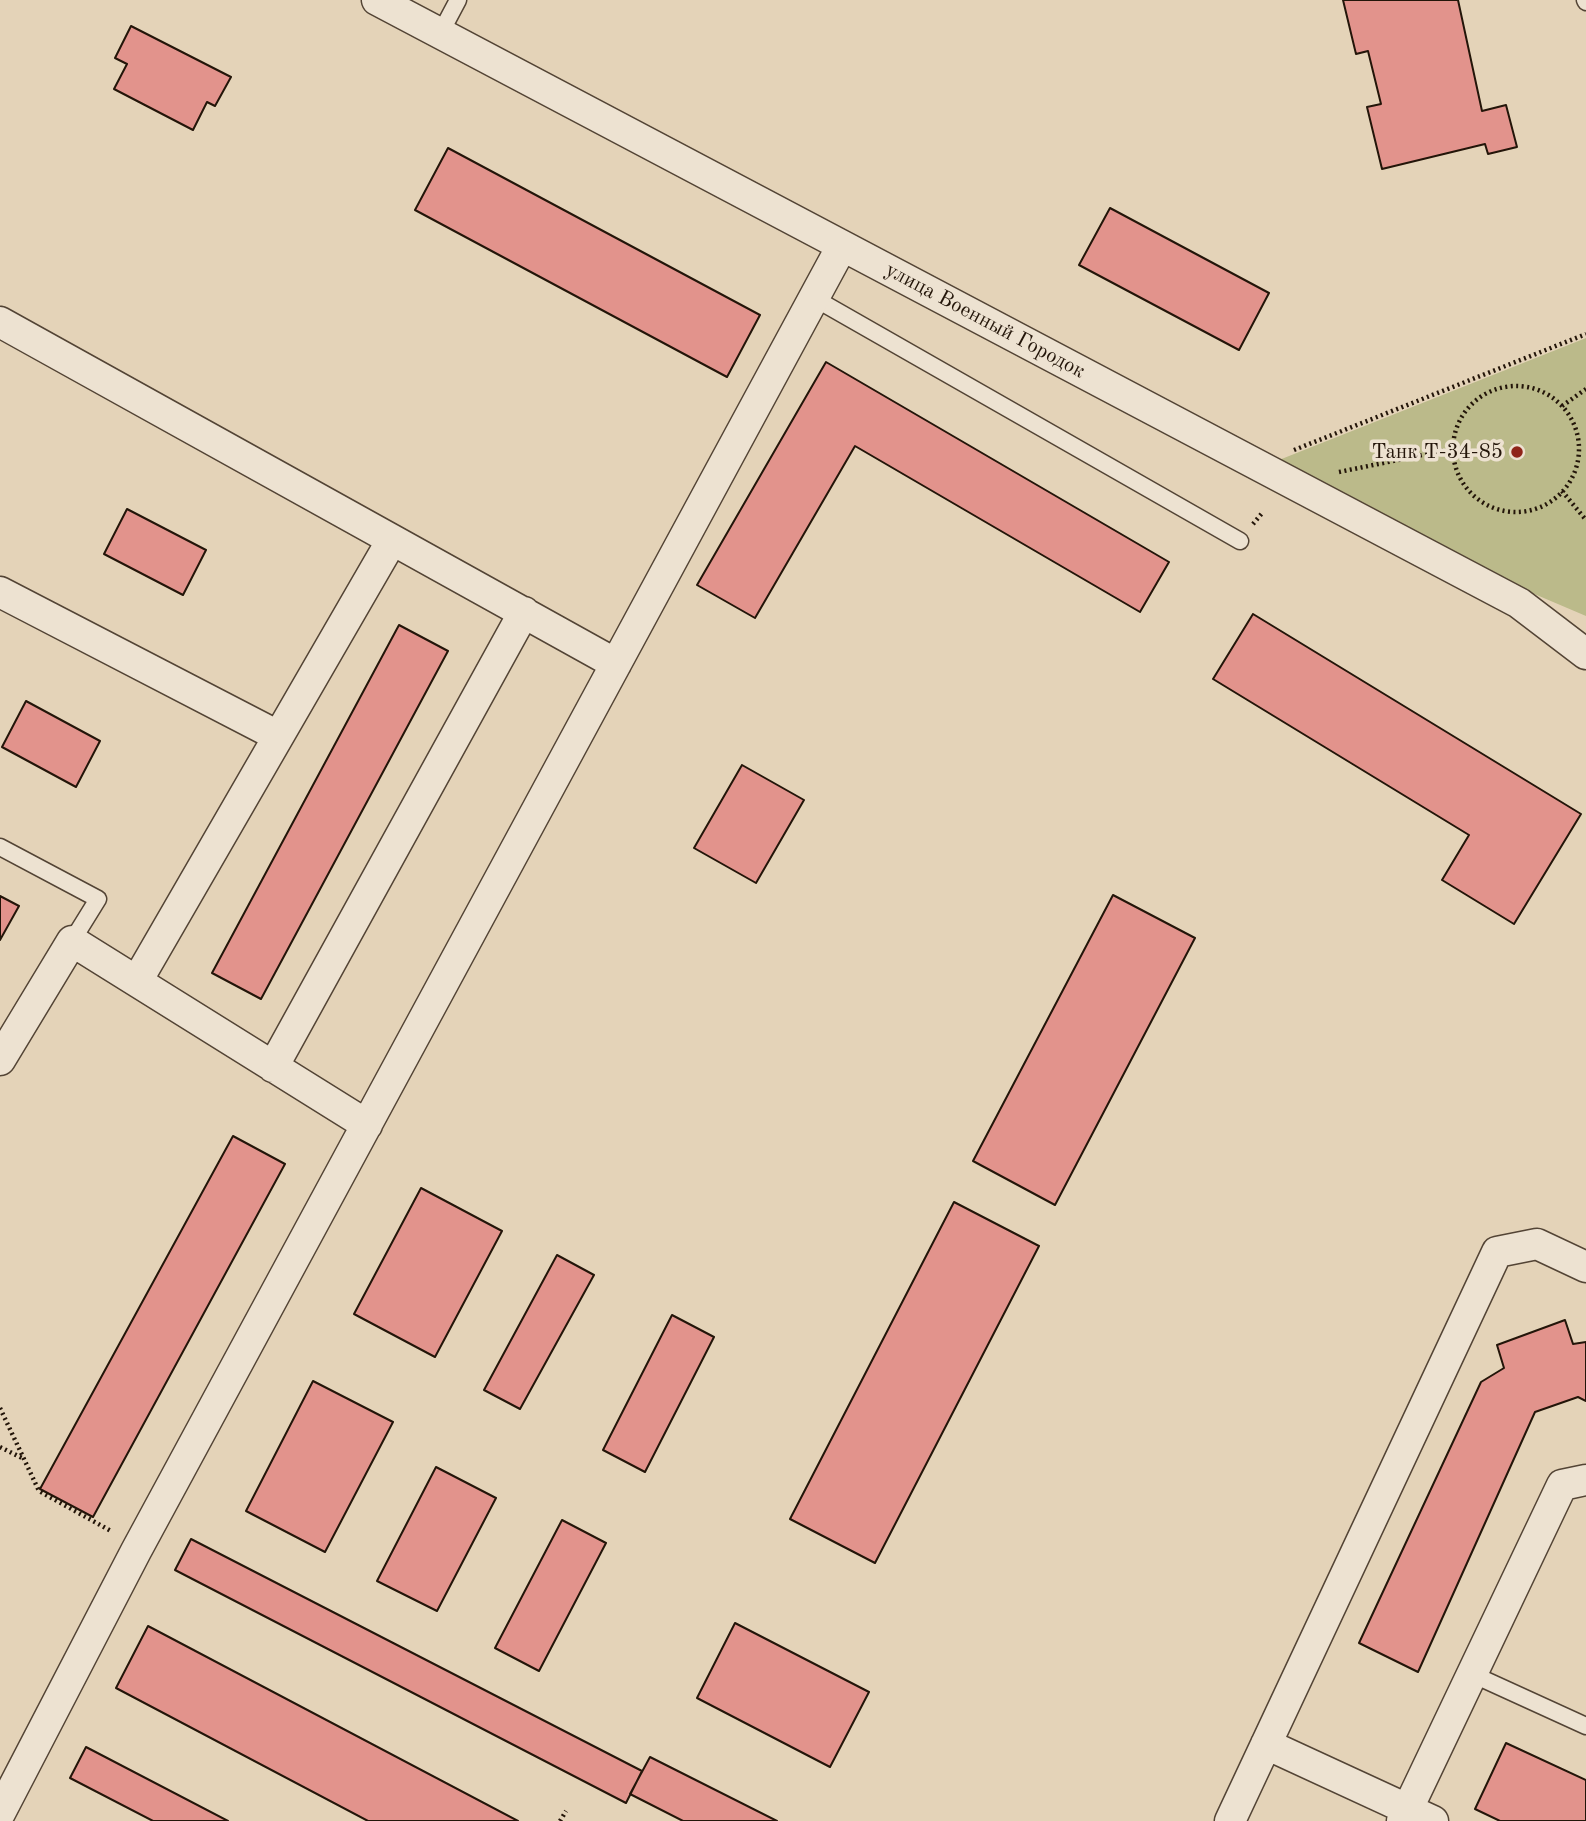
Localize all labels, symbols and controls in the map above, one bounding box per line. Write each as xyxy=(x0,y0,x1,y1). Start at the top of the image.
street label: улица Военный Городок xyxy=(881,258,1089,384)
place label: Танк Т-34-85 xyxy=(1372,439,1503,465)
marker: Танк Т-34-85 xyxy=(1509,444,1525,460)

